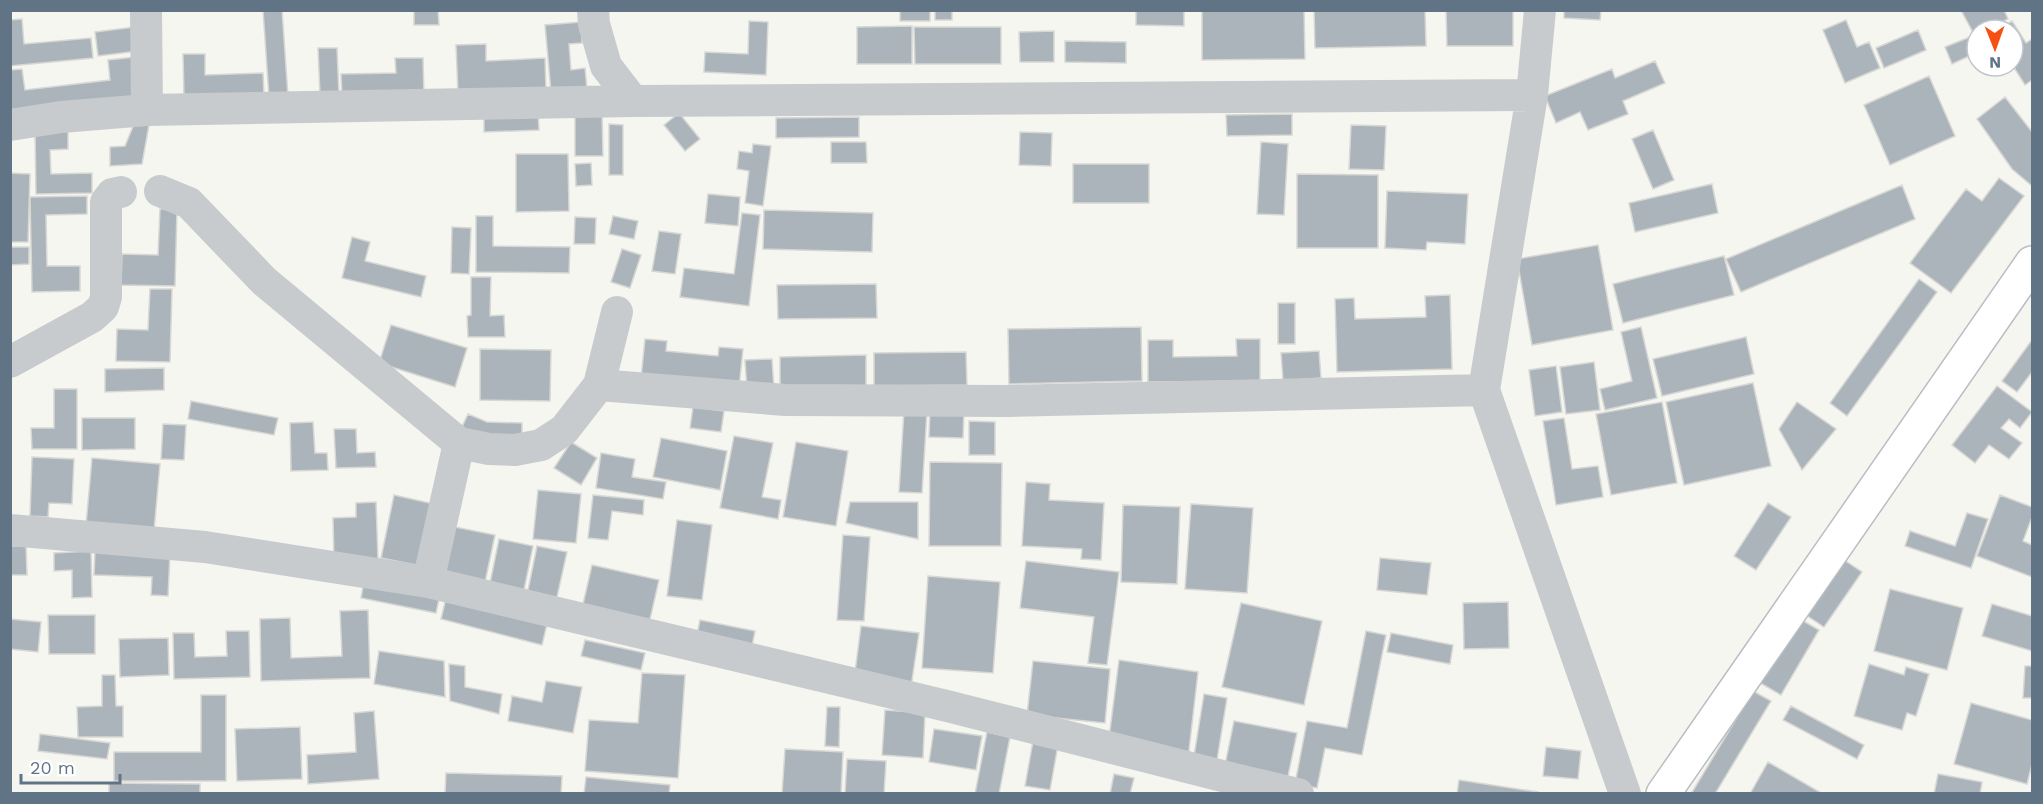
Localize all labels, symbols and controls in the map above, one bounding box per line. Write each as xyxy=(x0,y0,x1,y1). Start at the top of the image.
north arrow xyxy=(1965,18,2025,78)
text: N xyxy=(1989,53,2001,72)
scale bar xyxy=(21,747,120,785)
text: 20 m xyxy=(30,757,75,778)

